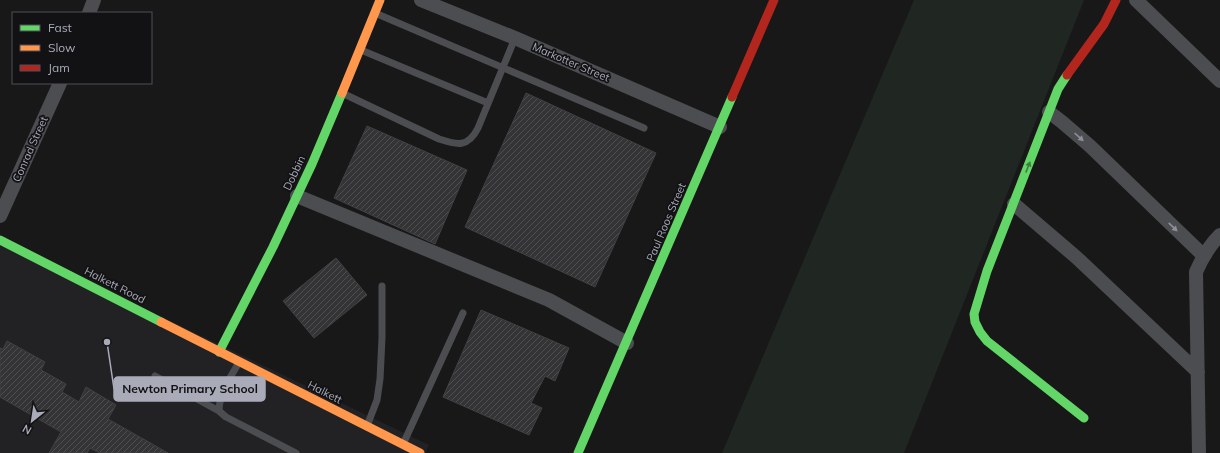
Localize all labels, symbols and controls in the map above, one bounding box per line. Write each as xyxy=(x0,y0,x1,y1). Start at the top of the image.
legend xyxy=(12,12,152,84)
text: Fast xyxy=(48,20,72,35)
street label: Markotter Street xyxy=(530,39,612,85)
text: Slow xyxy=(48,40,76,55)
text: Jam xyxy=(48,60,70,75)
street label: Conrad Street xyxy=(9,114,51,184)
one-way arrow xyxy=(1075,132,1084,141)
street label: Dobbin xyxy=(280,153,308,193)
one-way arrow xyxy=(1026,161,1032,173)
street label: Paul Roos Street xyxy=(643,180,689,263)
one-way arrow xyxy=(1168,222,1178,232)
street label: Halkett Road xyxy=(82,264,148,306)
callout: Newton Primary School xyxy=(114,377,265,401)
street label: Halkett xyxy=(305,377,345,407)
text: Newton Primary School xyxy=(122,381,258,396)
north arrow xyxy=(12,401,52,441)
text: N xyxy=(20,422,34,438)

